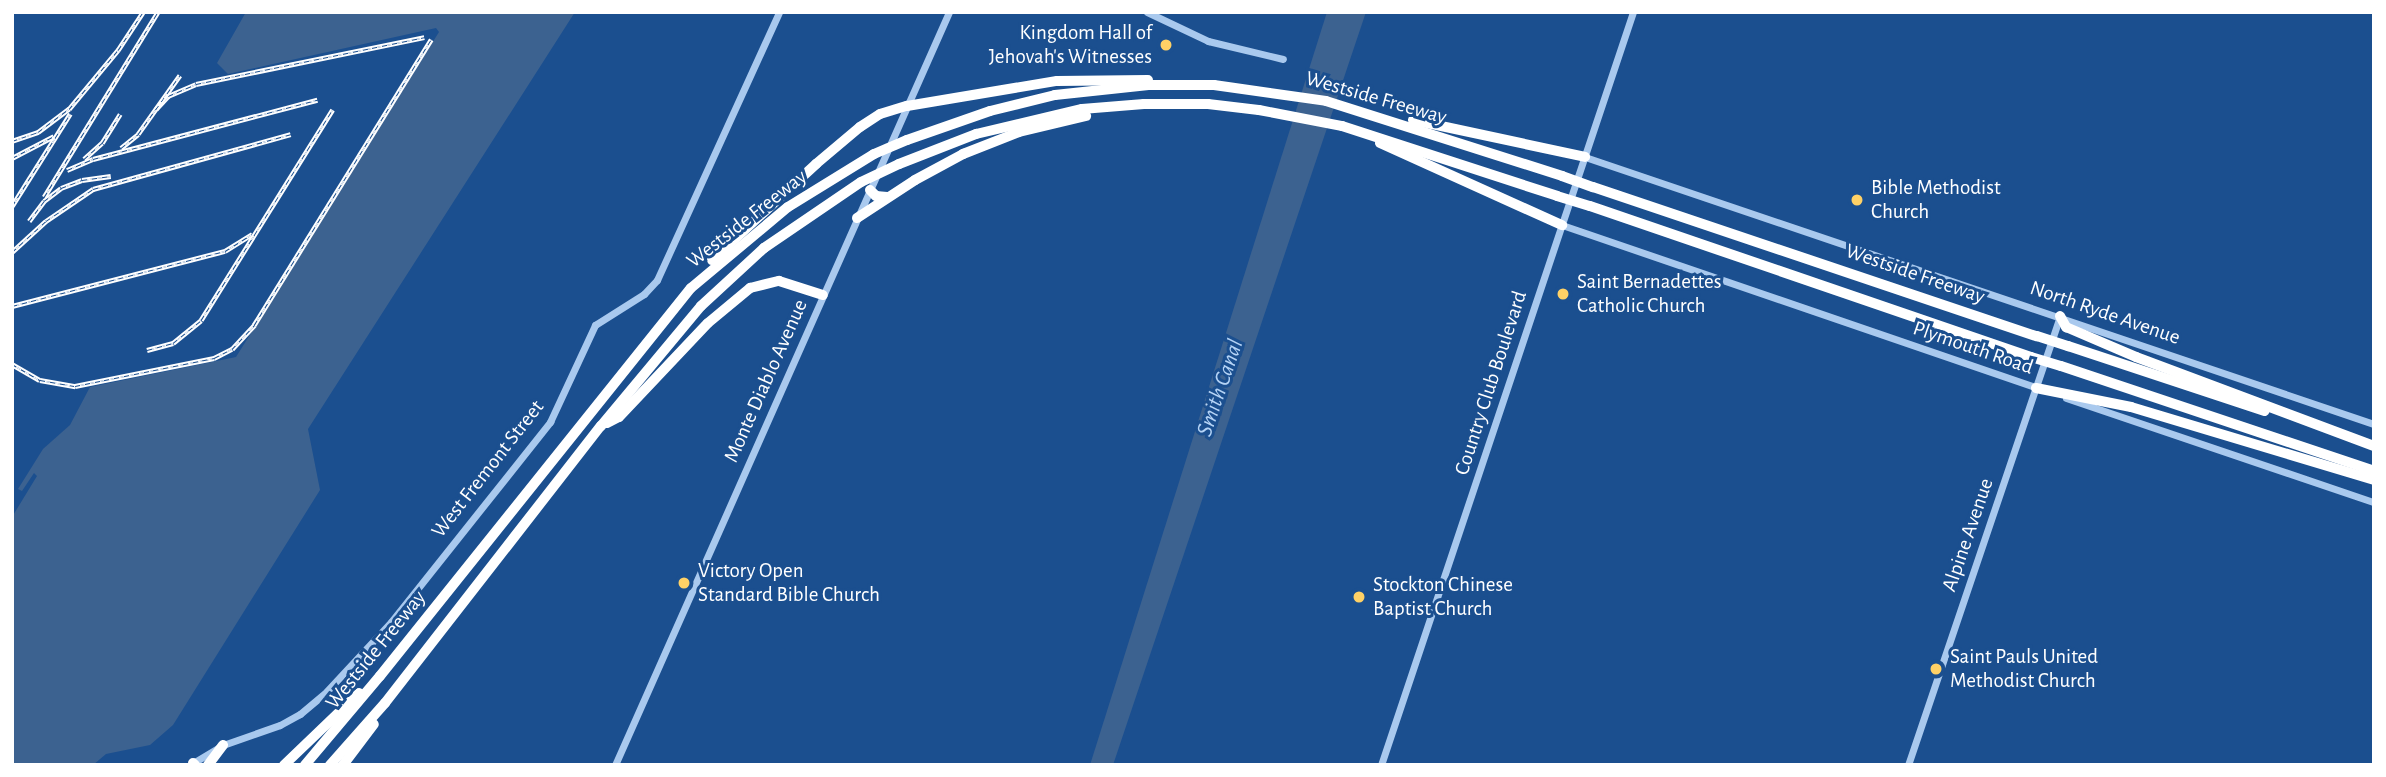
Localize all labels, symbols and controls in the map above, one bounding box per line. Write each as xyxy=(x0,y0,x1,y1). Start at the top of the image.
place label: Kingdom Hall of Jehovah's Witnesses xyxy=(989,20,1152,70)
marker: Kingdom Hall of Jehovah's Witnesses xyxy=(1158,37,1174,53)
street label: Westside Freeway xyxy=(1303,66,1449,130)
street label: Westside Freeway xyxy=(682,164,812,274)
place label: Bible Methodist Church xyxy=(1871,175,2001,225)
marker: Bible Methodist Church xyxy=(1849,192,1865,208)
street label: Westside Freeway xyxy=(1842,238,1988,310)
place label: Saint Bernadettes Catholic Church xyxy=(1577,269,1721,319)
street label: North Ryde Avenue xyxy=(2027,276,2183,350)
marker: Saint Bernadettes Catholic Church xyxy=(1555,286,1571,302)
street label: Country Club Boulevard xyxy=(1449,288,1533,478)
street label: Monte Diablo Avenue xyxy=(719,296,813,466)
street label: Plymouth Road xyxy=(1909,316,2037,380)
water label: Smith Canal xyxy=(1191,336,1251,440)
street label: West Fremont Street xyxy=(426,395,550,543)
street label: Alpine Avenue xyxy=(1937,475,1999,595)
place label: Victory Open Standard Bible Church xyxy=(698,558,880,608)
place label: Stockton Chinese Baptist Church xyxy=(1373,572,1513,622)
marker: Victory Open Standard Bible Church xyxy=(676,575,692,591)
street label: Westside Freeway xyxy=(320,586,432,714)
marker: Stockton Chinese Baptist Church xyxy=(1351,589,1367,605)
place label: Saint Pauls United Methodist Church xyxy=(1950,644,2098,694)
marker: Saint Pauls United Methodist Church xyxy=(1928,661,1944,677)

